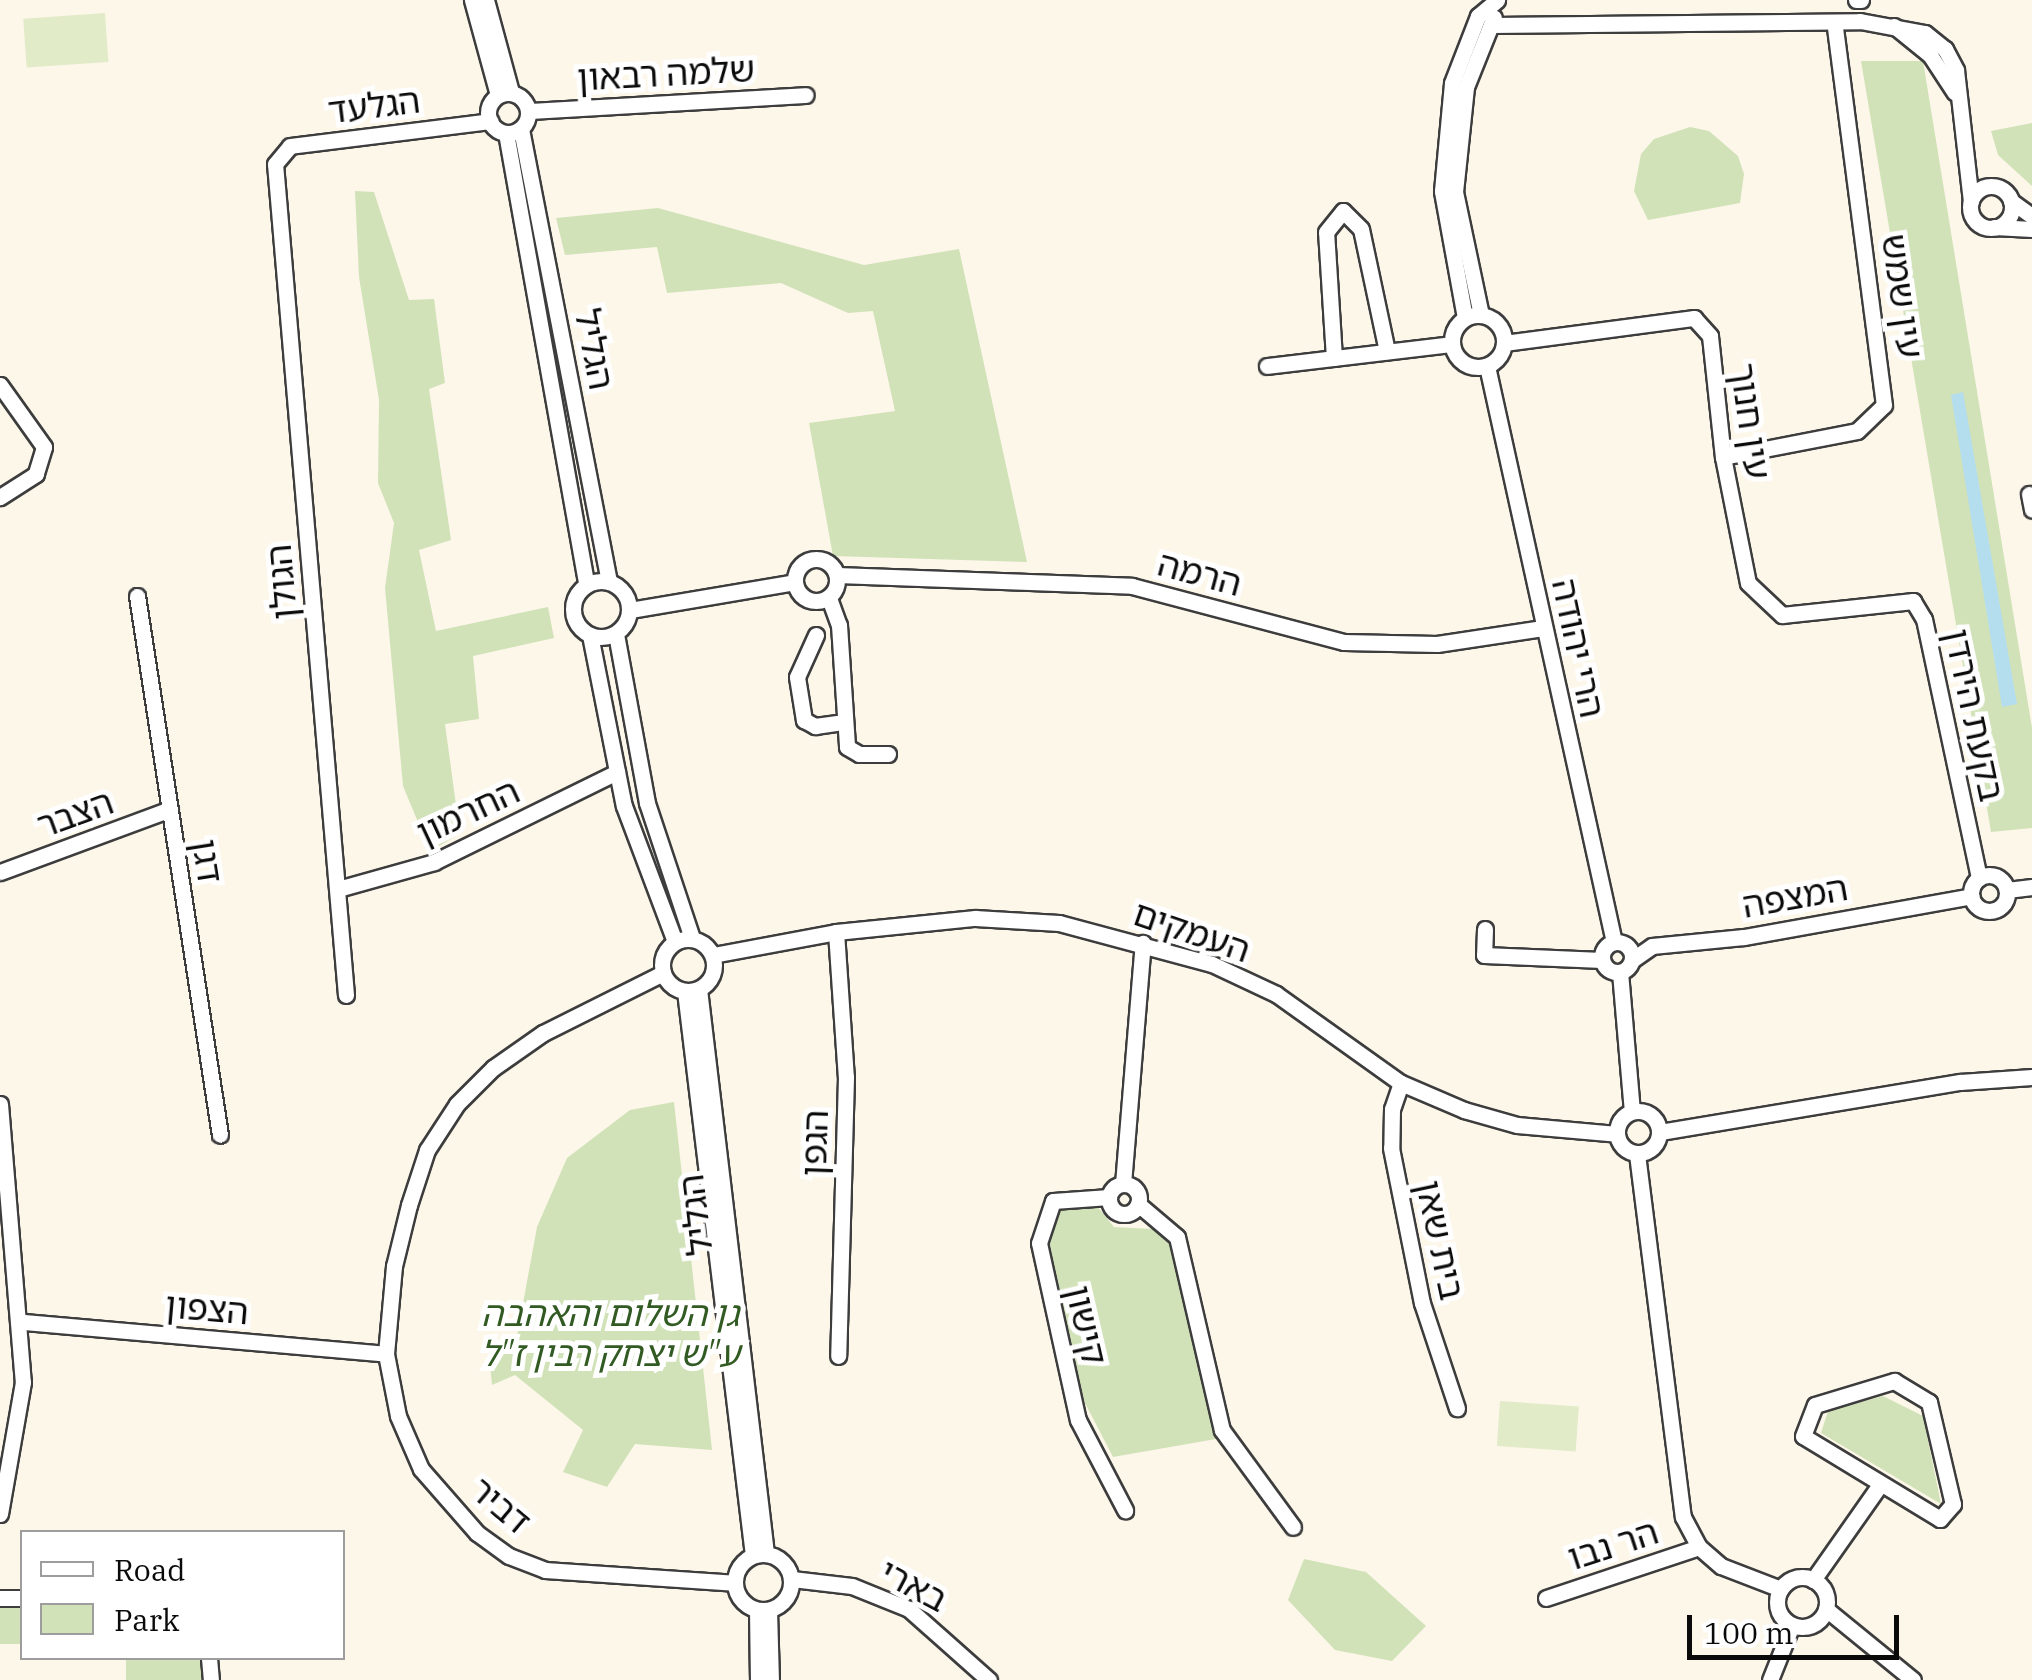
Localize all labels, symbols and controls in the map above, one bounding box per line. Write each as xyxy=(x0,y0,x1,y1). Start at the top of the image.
street label: שלמה רבאון xyxy=(576,47,756,99)
street label: הגלעד xyxy=(326,79,422,131)
street label: עין שמש xyxy=(1874,231,1932,361)
street label: הגליל xyxy=(567,305,623,393)
street label: עין חנוך xyxy=(1722,360,1780,482)
street label: הרמה xyxy=(1153,542,1247,604)
street label: הגולן xyxy=(257,543,305,621)
street label: הרי יהודה xyxy=(1544,575,1614,721)
street label: בקעת הירדן xyxy=(1936,625,2014,805)
street label: החרמון xyxy=(410,769,526,853)
street label: הצבר xyxy=(31,780,119,846)
street label: דגן xyxy=(184,836,232,886)
street label: המצפה xyxy=(1739,866,1851,926)
street label: העמקים xyxy=(1128,891,1256,971)
street label: הגפן xyxy=(792,1109,836,1177)
street label: הגליל xyxy=(669,1172,721,1258)
street label: בית שאן xyxy=(1408,1176,1474,1304)
street label: קישון xyxy=(1058,1281,1116,1369)
street label: הצפון xyxy=(164,1283,250,1333)
park label: גן השלום והאהבה ע"ש יצחק רבין ז"ל xyxy=(480,1292,740,1374)
street label: דביר xyxy=(462,1468,540,1542)
street label: הר נבו xyxy=(1563,1510,1663,1578)
legend xyxy=(20,1530,345,1660)
text: Road xyxy=(114,1550,186,1589)
street label: בארי xyxy=(873,1550,955,1620)
scale bar xyxy=(1692,1595,1904,1657)
text: Park xyxy=(114,1600,180,1639)
text: 100 m xyxy=(1704,1613,1794,1652)

